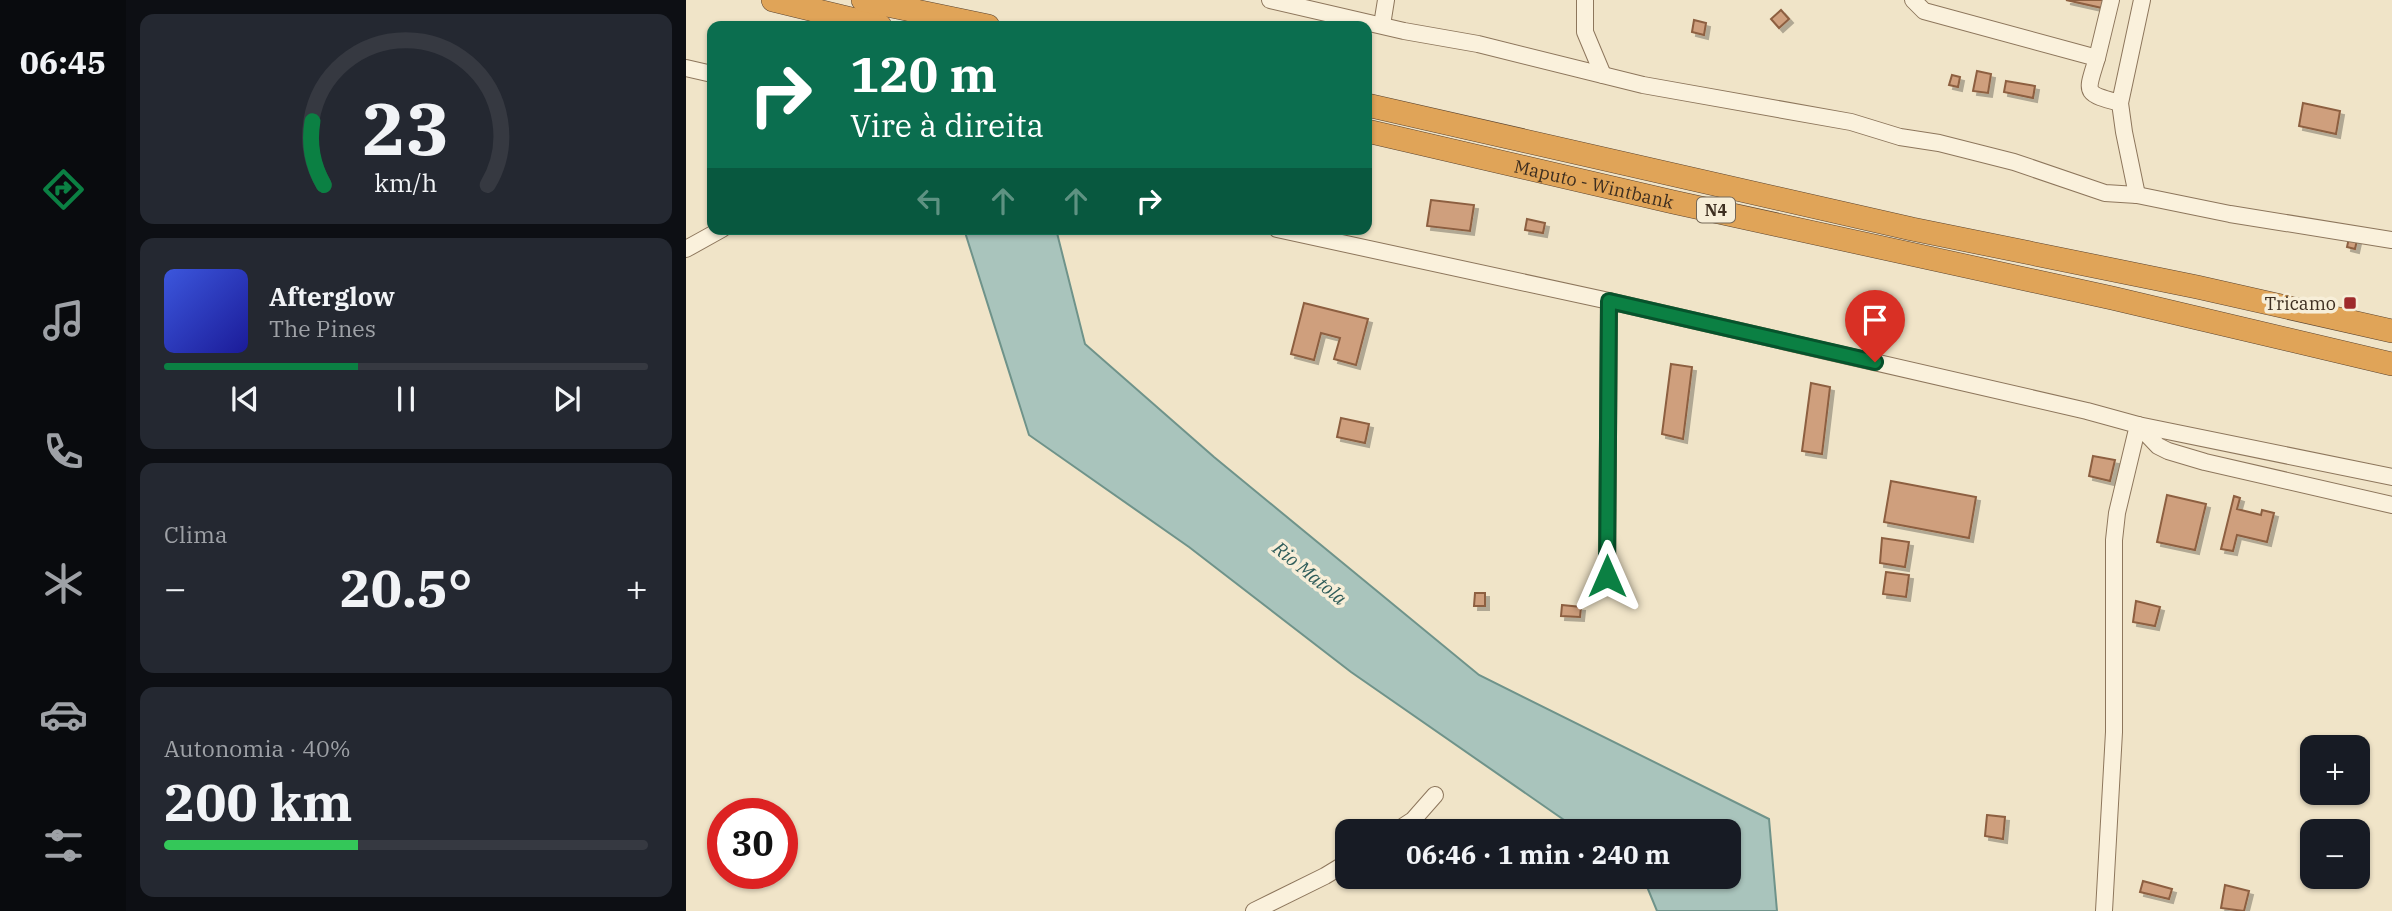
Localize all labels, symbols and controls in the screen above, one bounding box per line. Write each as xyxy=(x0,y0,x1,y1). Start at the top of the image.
text: 06:45 xyxy=(20,41,106,83)
text: 120 m xyxy=(850,42,997,105)
icon: right xyxy=(735,49,826,140)
text: 23 xyxy=(362,81,450,176)
text: Vire à direita xyxy=(850,104,1044,146)
street label: Maputo - Wintbank xyxy=(1512,154,1677,213)
icon: directions xyxy=(39,165,88,214)
text: km/h xyxy=(374,166,438,199)
icon: left xyxy=(911,182,949,220)
icon: ahead xyxy=(984,182,1022,220)
icon: ahead xyxy=(1057,182,1095,220)
icon: right xyxy=(1130,182,1168,220)
road number: N4 xyxy=(1697,198,1735,222)
text: Afterglow xyxy=(269,279,395,313)
pin xyxy=(1845,290,1905,362)
place label: Tricamo xyxy=(2265,292,2336,315)
marker: Tricamo xyxy=(2342,295,2358,311)
icon: music xyxy=(39,296,88,345)
icon: arrive xyxy=(1856,301,1894,339)
text: The Pines xyxy=(269,313,376,343)
icon: previous xyxy=(226,380,264,418)
icon: pause xyxy=(387,380,425,418)
icon: next xyxy=(548,380,586,418)
icon: phone xyxy=(39,427,88,476)
text: Clima xyxy=(164,519,228,549)
water label: Rio Matola xyxy=(1267,535,1352,610)
position arrow xyxy=(1570,539,1644,613)
text: 20.5° xyxy=(340,554,472,621)
icon: climate xyxy=(39,559,88,608)
text: − xyxy=(164,563,187,612)
text: + xyxy=(625,563,648,612)
icon: car xyxy=(39,690,88,739)
text: Autonomia · 40% xyxy=(164,733,351,763)
map controls xyxy=(2300,735,2370,889)
button: + xyxy=(2300,735,2370,805)
text: 200 km xyxy=(164,768,353,835)
speed limit sign: 30 xyxy=(707,798,798,889)
button: − xyxy=(2300,819,2370,889)
icon: filters xyxy=(39,821,88,870)
text: 06:46 · 1 min · 240 m xyxy=(1406,837,1670,871)

